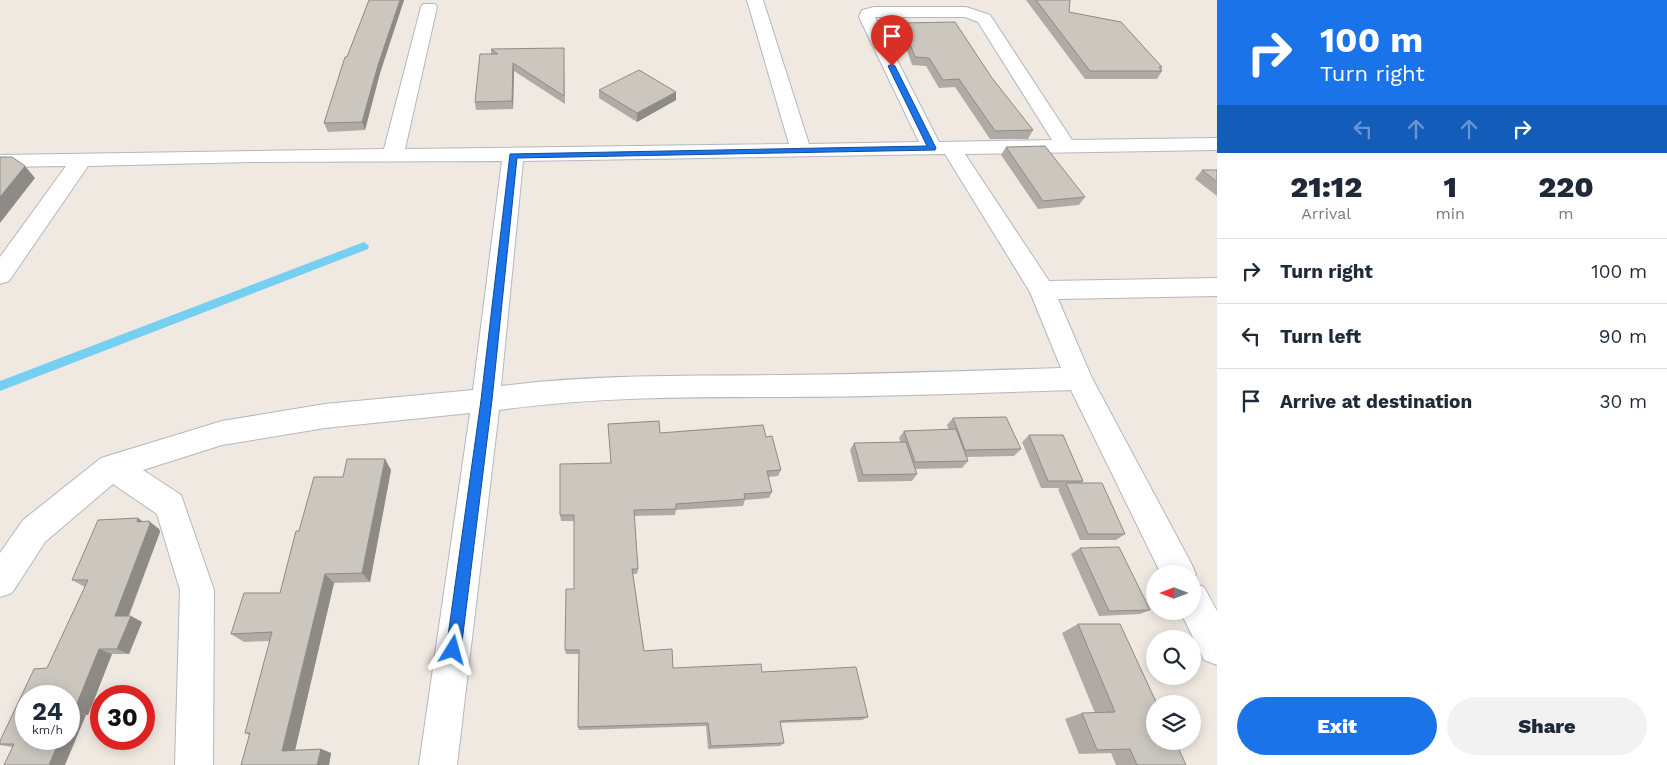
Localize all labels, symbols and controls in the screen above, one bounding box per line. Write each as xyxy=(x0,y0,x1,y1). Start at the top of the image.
pin xyxy=(871,15,913,66)
text: 100 m xyxy=(1320,19,1423,61)
icon: right xyxy=(1237,20,1302,85)
icon: arrive xyxy=(878,22,906,50)
text: Turn right xyxy=(1320,61,1425,86)
icon: left xyxy=(1349,115,1377,143)
icon: ahead xyxy=(1402,115,1430,143)
icon: ahead xyxy=(1455,115,1483,143)
icon: right xyxy=(1508,115,1536,143)
text: 21:12 xyxy=(1290,169,1362,204)
text: 1 xyxy=(1443,169,1457,204)
text: 220 xyxy=(1538,169,1594,204)
text: Arrival xyxy=(1301,204,1351,223)
text: min xyxy=(1435,204,1465,223)
text: m xyxy=(1558,204,1574,223)
icon: right xyxy=(1237,257,1265,285)
text: Turn right xyxy=(1280,260,1373,283)
text: 100 m xyxy=(1591,260,1647,283)
icon: left xyxy=(1237,322,1265,350)
text: Turn left xyxy=(1280,325,1361,348)
text: 90 m xyxy=(1599,325,1647,348)
icon: arrive xyxy=(1237,387,1265,415)
text: Arrive at destination xyxy=(1280,390,1472,413)
text: 30 m xyxy=(1600,390,1647,413)
north arrow xyxy=(1146,565,1201,620)
map controls xyxy=(1146,565,1201,750)
position arrow xyxy=(426,623,478,675)
button: search xyxy=(1146,630,1201,685)
speed limit sign: 30 xyxy=(90,685,155,750)
button: layers xyxy=(1146,695,1201,750)
text: 24 xyxy=(32,697,63,726)
button: Exit xyxy=(1237,697,1437,755)
button: Share xyxy=(1447,697,1647,755)
text: km/h xyxy=(32,723,63,737)

